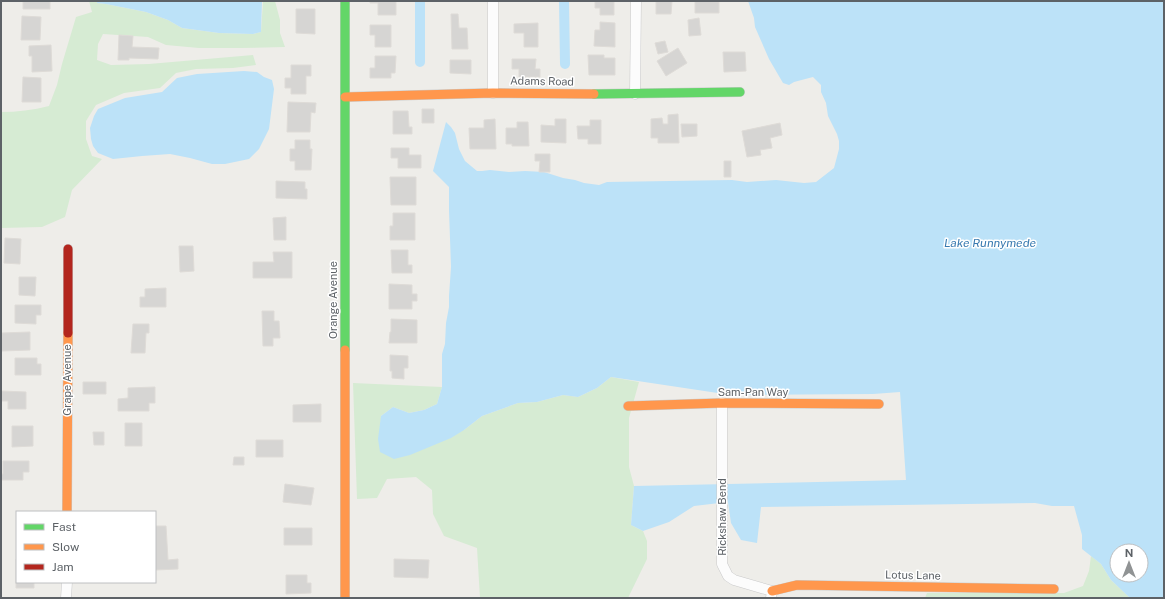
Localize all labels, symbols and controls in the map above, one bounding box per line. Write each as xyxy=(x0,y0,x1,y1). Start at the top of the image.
street label: Adams Road xyxy=(510,74,574,88)
water label: Lake Runnymede xyxy=(944,236,1037,250)
street label: Orange Avenue xyxy=(327,261,339,339)
street label: Grape Avenue xyxy=(61,344,73,416)
street label: Sam-Pan Way xyxy=(718,386,788,398)
street label: Rickshaw Bend xyxy=(716,478,728,556)
legend xyxy=(16,511,156,583)
text: Fast xyxy=(52,520,77,534)
text: Slow xyxy=(52,540,80,554)
north arrow xyxy=(1109,543,1149,583)
text: N xyxy=(1125,547,1133,559)
text: Jam xyxy=(52,560,74,574)
street label: Lotus Lane xyxy=(885,569,941,581)

